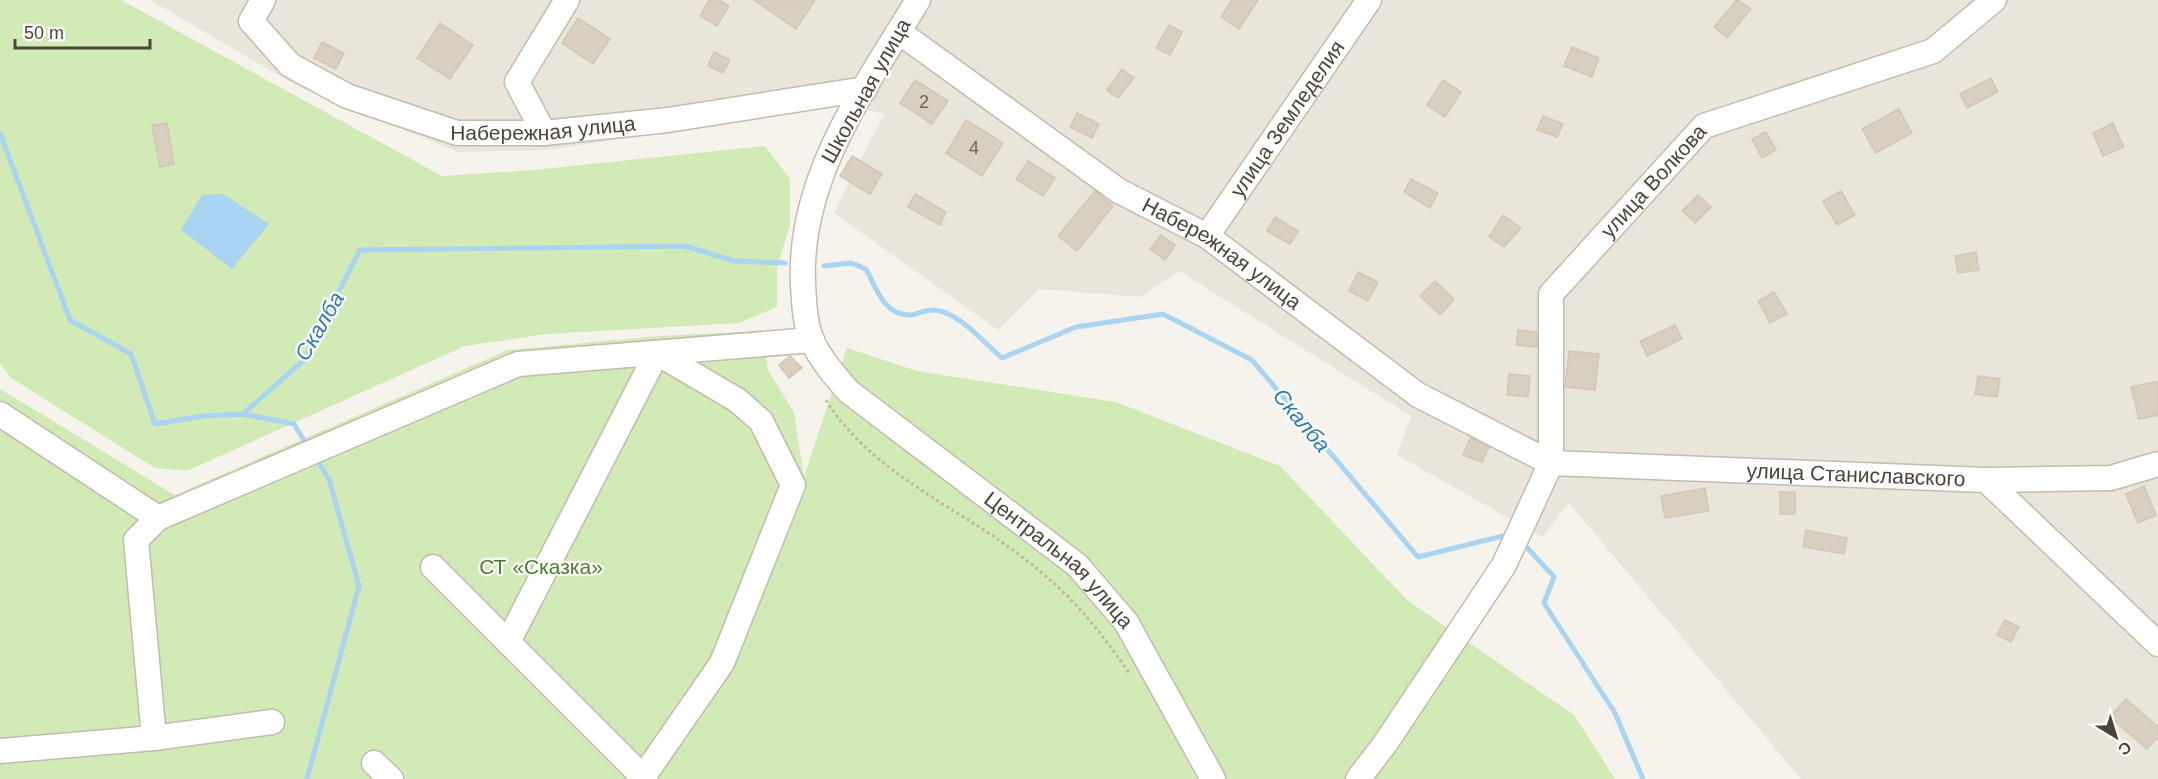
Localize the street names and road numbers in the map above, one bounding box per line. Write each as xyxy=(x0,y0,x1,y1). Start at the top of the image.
street label: Школьная улица xyxy=(816,14,915,167)
street label: улица Земледелия xyxy=(1225,36,1349,201)
street label: Набережная улица xyxy=(450,111,637,144)
street label: улица Волкова xyxy=(1596,119,1711,242)
street label: Набережная улица xyxy=(1139,193,1306,314)
street label: улица Станиславского xyxy=(1746,459,1966,490)
street label: Центральная улица xyxy=(980,487,1138,633)

